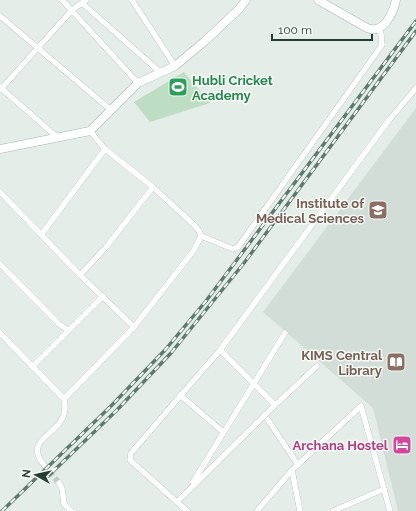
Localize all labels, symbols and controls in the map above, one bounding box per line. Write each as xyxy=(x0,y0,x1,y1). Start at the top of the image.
scale bar xyxy=(272,16,372,42)
text: 100 m xyxy=(278,23,312,37)
place label: Hubli Cricket Academy xyxy=(192,73,273,103)
sports icon: Hubli Cricket Academy xyxy=(167,76,189,98)
place label: Institute of Medical Sciences xyxy=(256,196,365,226)
school or university icon: Institute of Medical Sciences xyxy=(367,199,389,221)
place label: KIMS Central Library xyxy=(301,348,383,378)
library icon: KIMS Central Library xyxy=(385,351,407,373)
hotel icon: Archana Hostel xyxy=(391,434,413,456)
place label: Archana Hostel xyxy=(293,438,389,453)
north arrow xyxy=(16,455,56,495)
text: N xyxy=(20,469,34,479)

